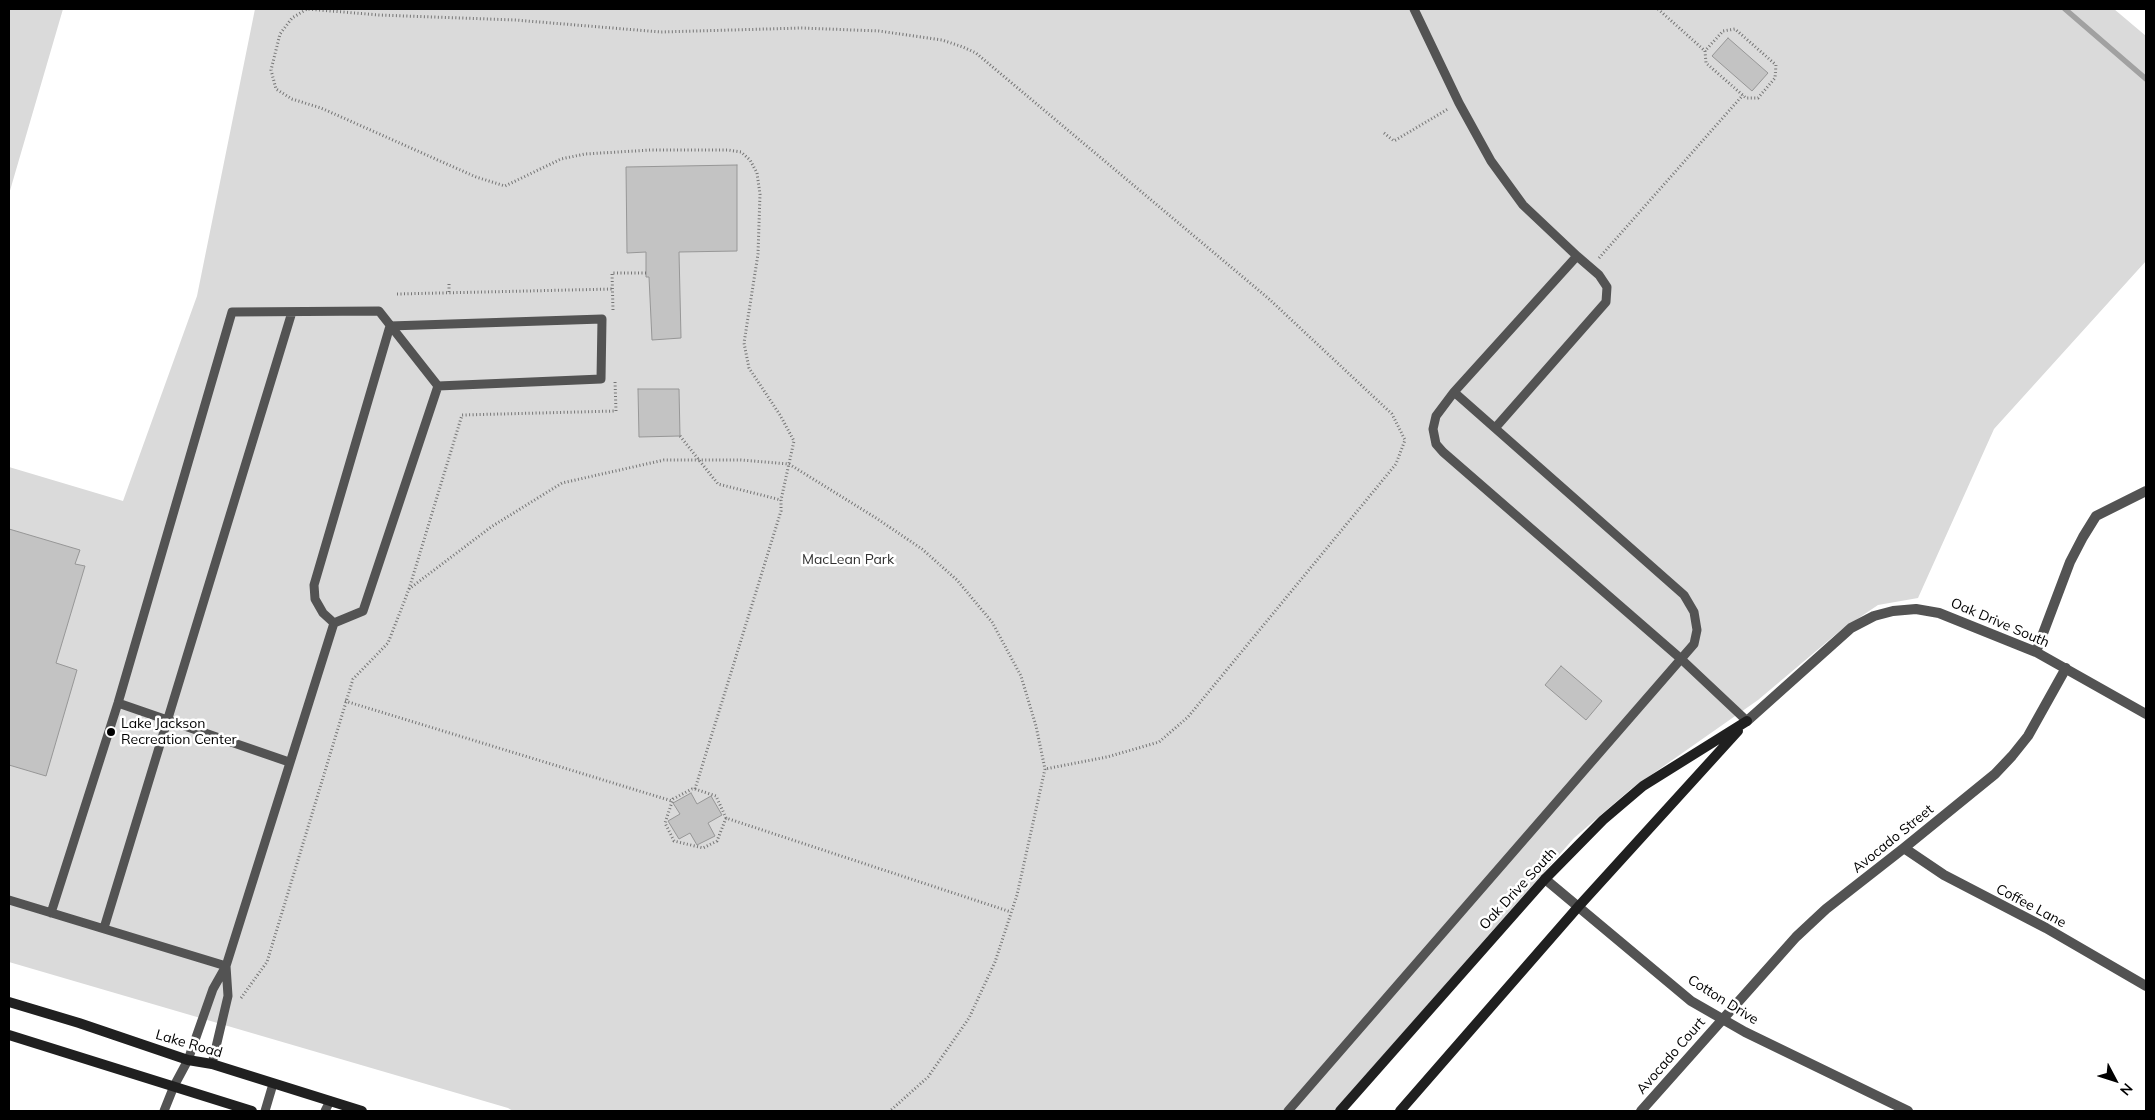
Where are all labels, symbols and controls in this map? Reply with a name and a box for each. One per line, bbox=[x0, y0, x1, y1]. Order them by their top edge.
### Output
park label: MacLean Park bbox=[802, 552, 894, 568]
street label: Oak Drive South bbox=[1948, 595, 2052, 651]
place label: Lake Jackson Recreation Center bbox=[121, 716, 237, 749]
marker: Lake Jackson Recreation Center bbox=[105, 726, 117, 738]
street label: Avocado Street bbox=[1849, 801, 1937, 877]
street label: Oak Drive South bbox=[1476, 845, 1560, 933]
street label: Coffee Lane bbox=[1993, 881, 2069, 931]
street label: Cotton Drive bbox=[1685, 972, 1761, 1028]
street label: Avocado Court bbox=[1633, 1014, 1709, 1098]
street label: Lake Road bbox=[154, 1026, 224, 1062]
north arrow bbox=[2090, 1055, 2140, 1105]
text: N bbox=[2116, 1080, 2137, 1099]

